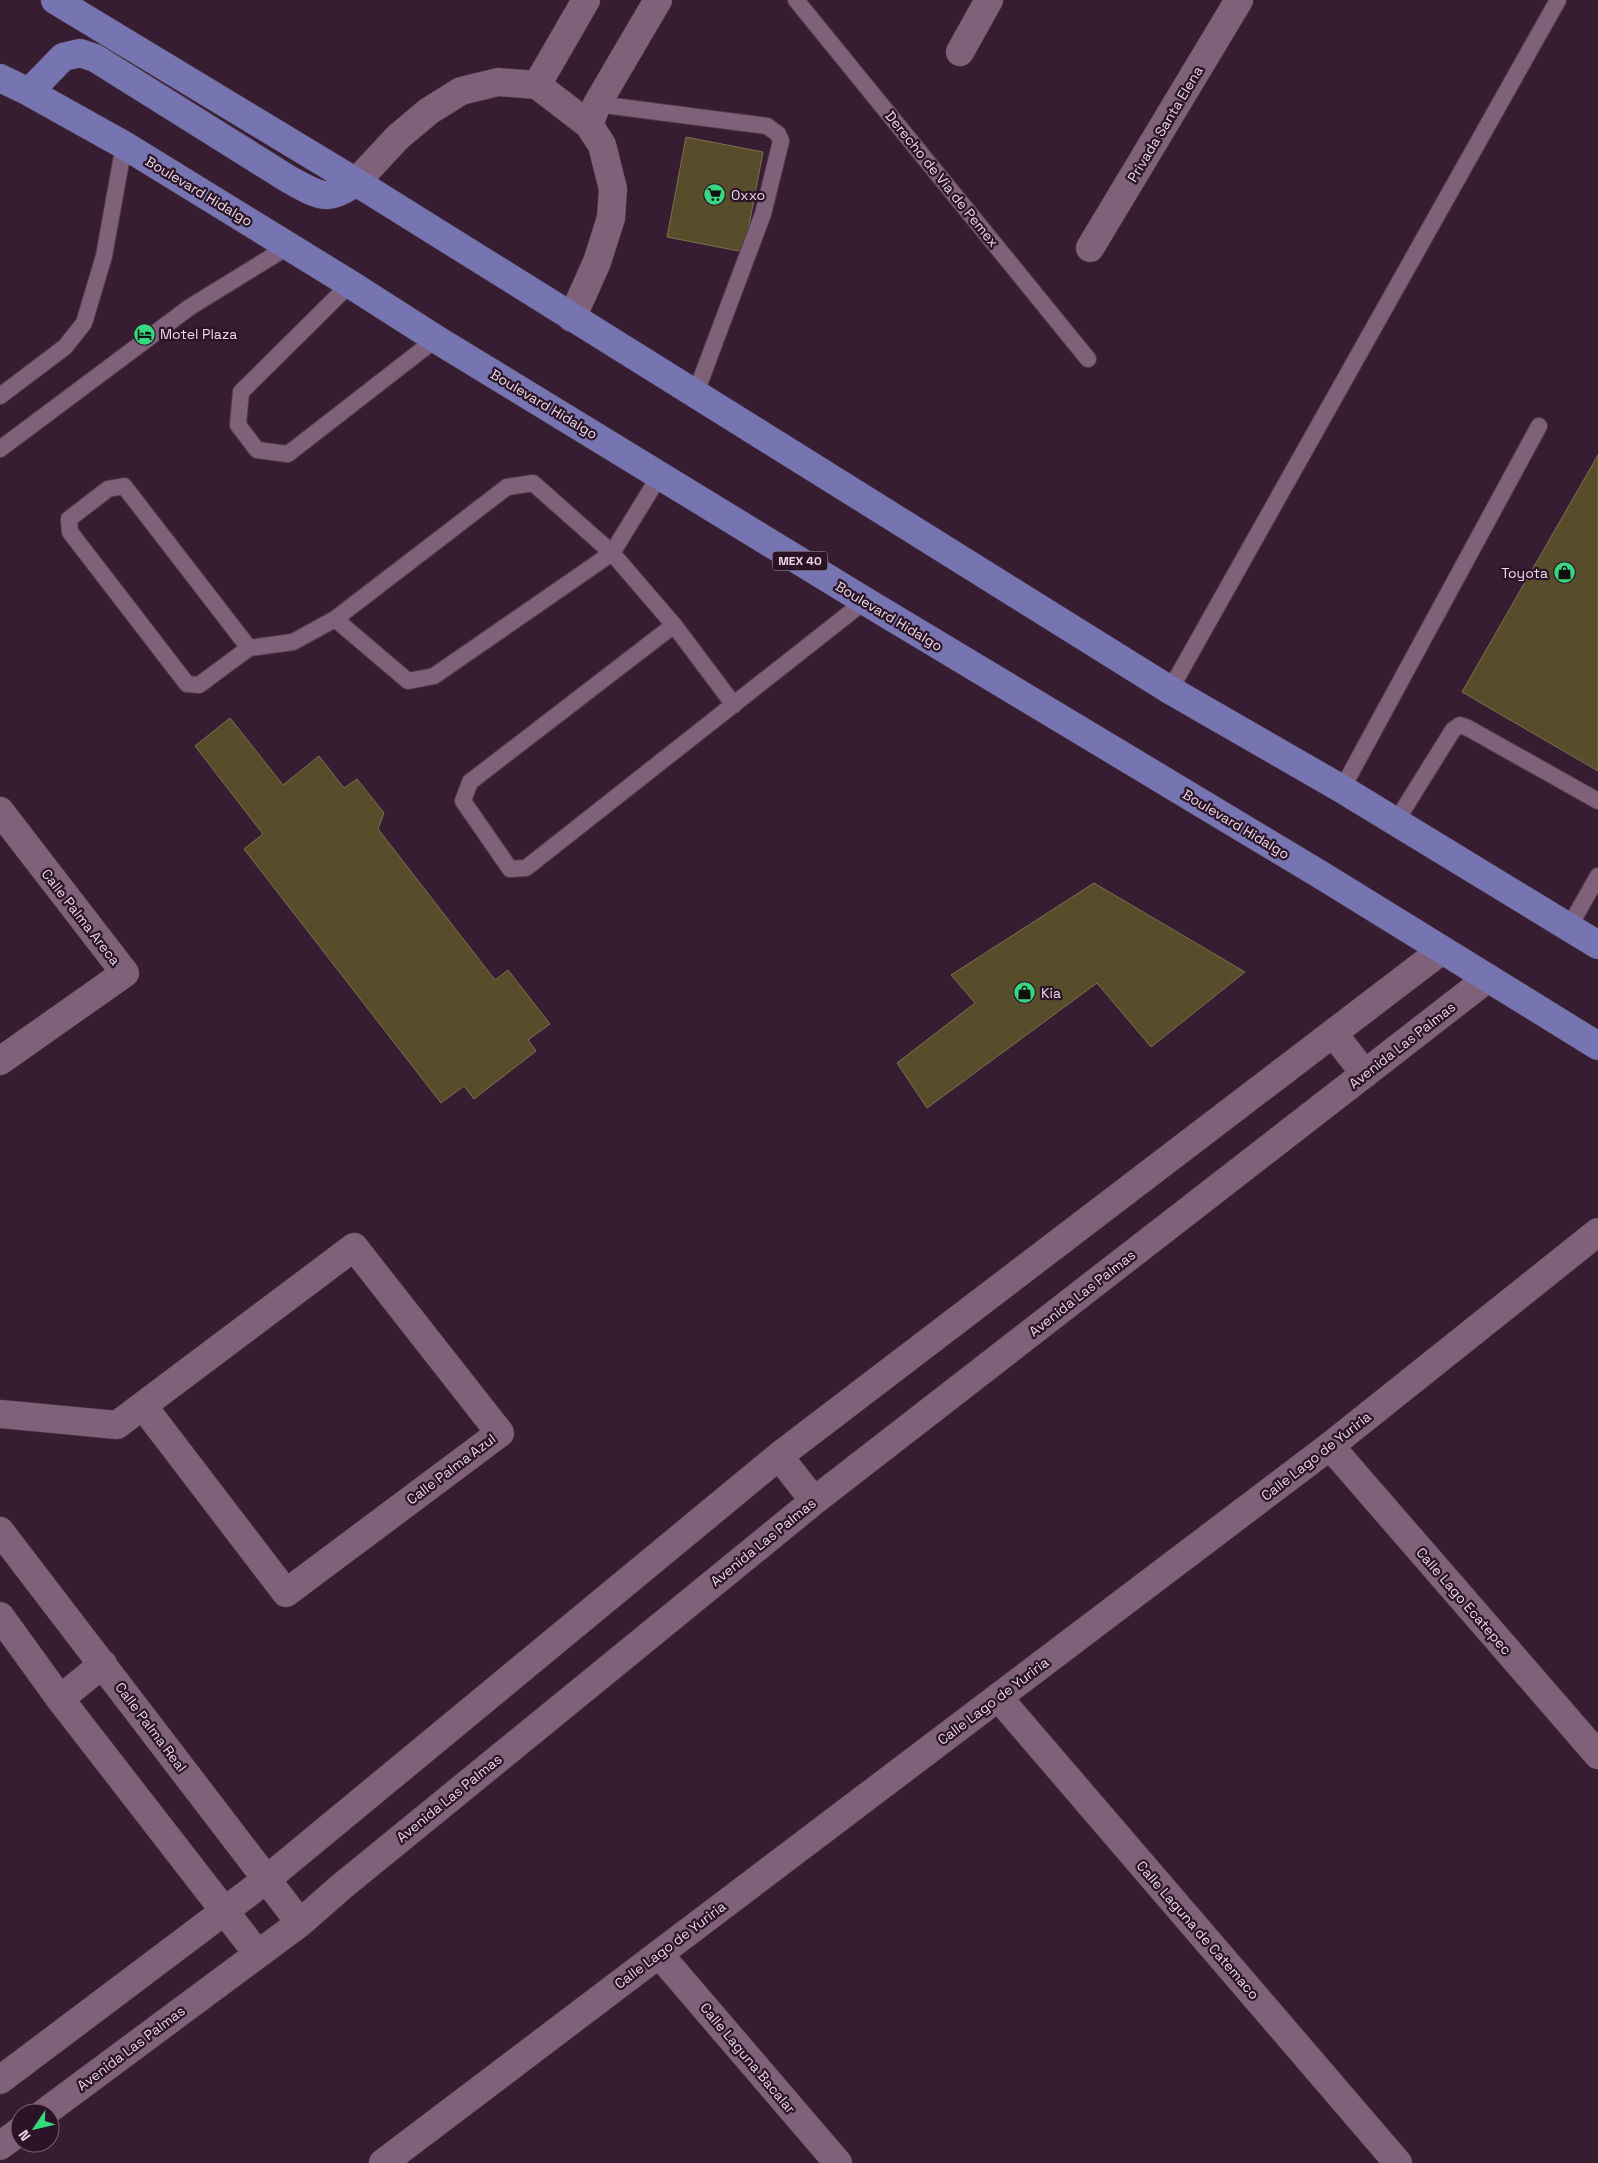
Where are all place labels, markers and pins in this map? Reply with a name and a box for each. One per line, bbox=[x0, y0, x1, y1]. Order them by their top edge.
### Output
supermarket icon: Oxxo bbox=[703, 183, 727, 207]
place label: Oxxo bbox=[731, 186, 765, 204]
hotel icon: Motel Plaza bbox=[132, 322, 156, 346]
place label: Motel Plaza bbox=[160, 325, 237, 343]
shop icon: Toyota bbox=[1552, 561, 1576, 585]
place label: Toyota bbox=[1501, 564, 1548, 582]
shop icon: Kia bbox=[1013, 981, 1037, 1005]
place label: Kia bbox=[1041, 984, 1061, 1002]

